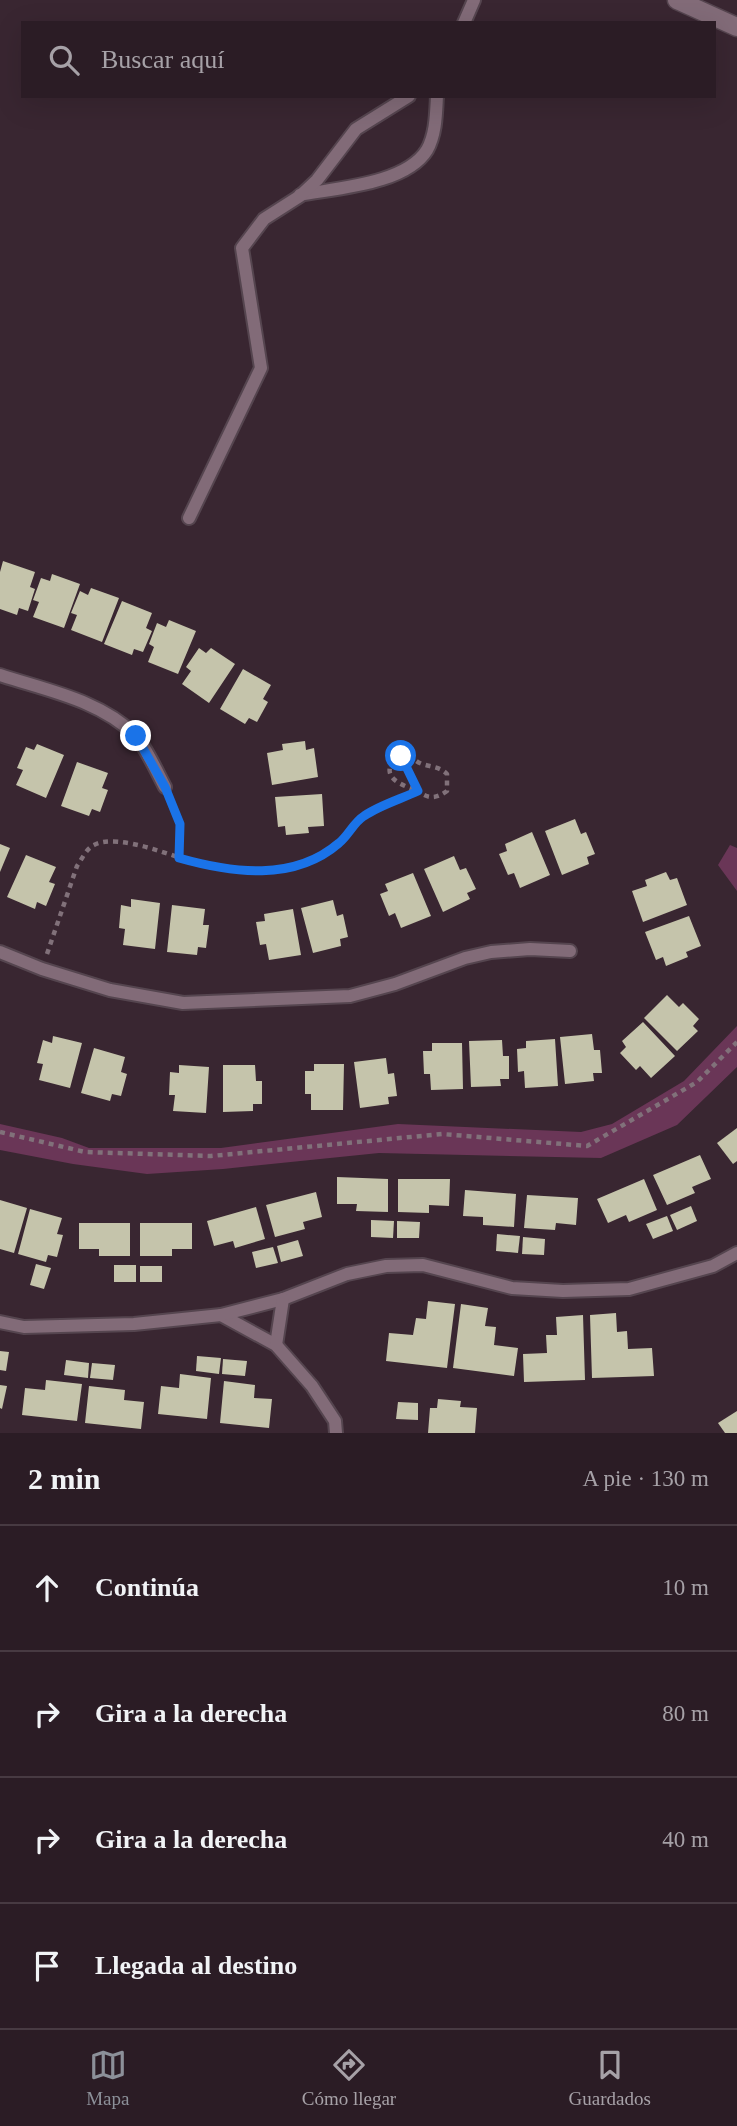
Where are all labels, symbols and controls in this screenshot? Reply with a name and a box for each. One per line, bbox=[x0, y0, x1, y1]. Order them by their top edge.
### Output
search box bbox=[21, 21, 716, 98]
icon: search bbox=[45, 41, 83, 79]
text: Buscar aquí bbox=[101, 45, 224, 74]
route end bbox=[120, 720, 151, 751]
route start bbox=[385, 740, 416, 771]
text: 2 min bbox=[28, 1462, 101, 1495]
text: A pie · 130 m bbox=[583, 1466, 709, 1491]
icon: ahead bbox=[28, 1569, 66, 1607]
text: Continúa bbox=[95, 1573, 199, 1602]
text: 10 m bbox=[662, 1575, 709, 1600]
icon: right bbox=[28, 1695, 66, 1733]
text: Gira a la derecha bbox=[95, 1699, 287, 1728]
text: 80 m bbox=[662, 1701, 709, 1726]
icon: right bbox=[28, 1821, 66, 1859]
text: Gira a la derecha bbox=[95, 1825, 287, 1854]
text: 40 m bbox=[662, 1827, 709, 1852]
icon: arrive bbox=[28, 1947, 66, 1985]
text: Llegada al destino bbox=[95, 1951, 297, 1980]
tab: Mapa bbox=[86, 2046, 129, 2110]
tab: Cómo llegar bbox=[302, 2046, 396, 2110]
tab: Guardados bbox=[569, 2046, 651, 2110]

